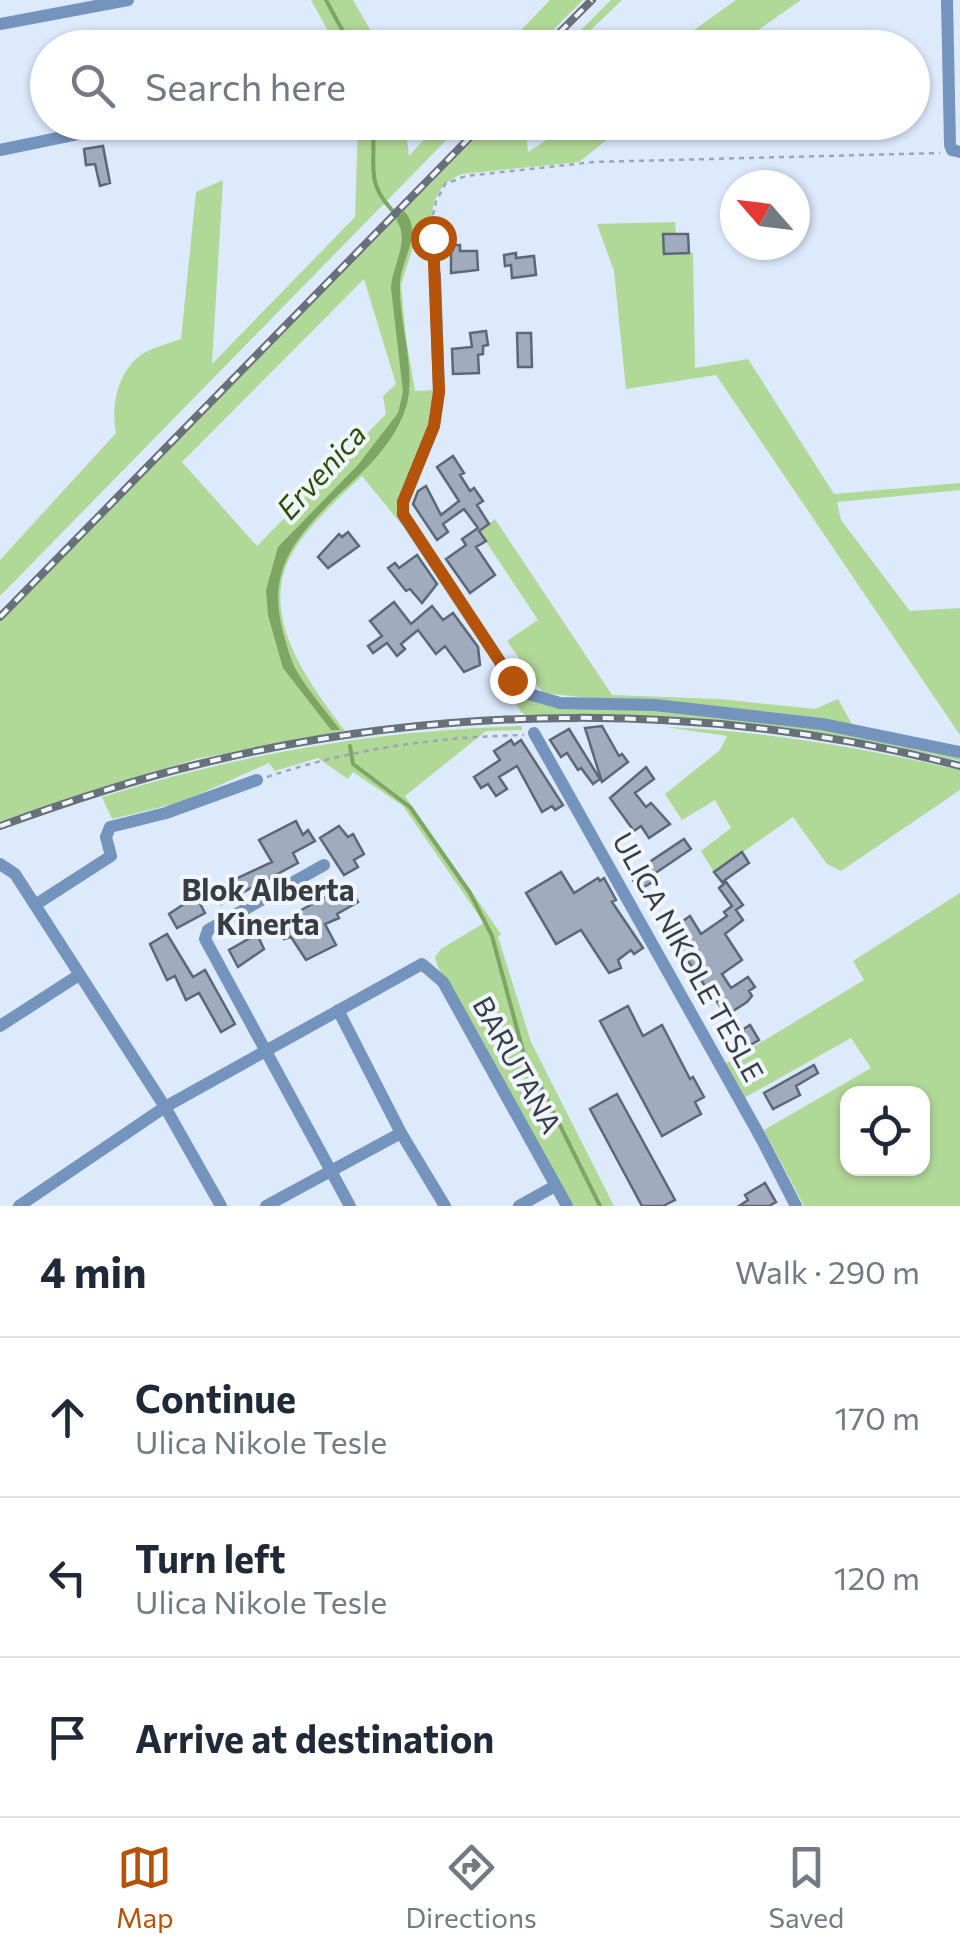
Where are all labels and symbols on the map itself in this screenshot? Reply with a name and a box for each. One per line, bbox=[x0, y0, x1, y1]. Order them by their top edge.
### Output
north arrow bbox=[720, 170, 810, 260]
route start bbox=[411, 216, 457, 262]
water label: Ervenica bbox=[268, 415, 373, 526]
route end bbox=[490, 658, 536, 704]
street label: ULICA NIKOLE TESLE bbox=[606, 826, 771, 1087]
district label: Blok Alberta Kinerta bbox=[181, 870, 355, 941]
street label: BARUTANA bbox=[466, 990, 569, 1139]

